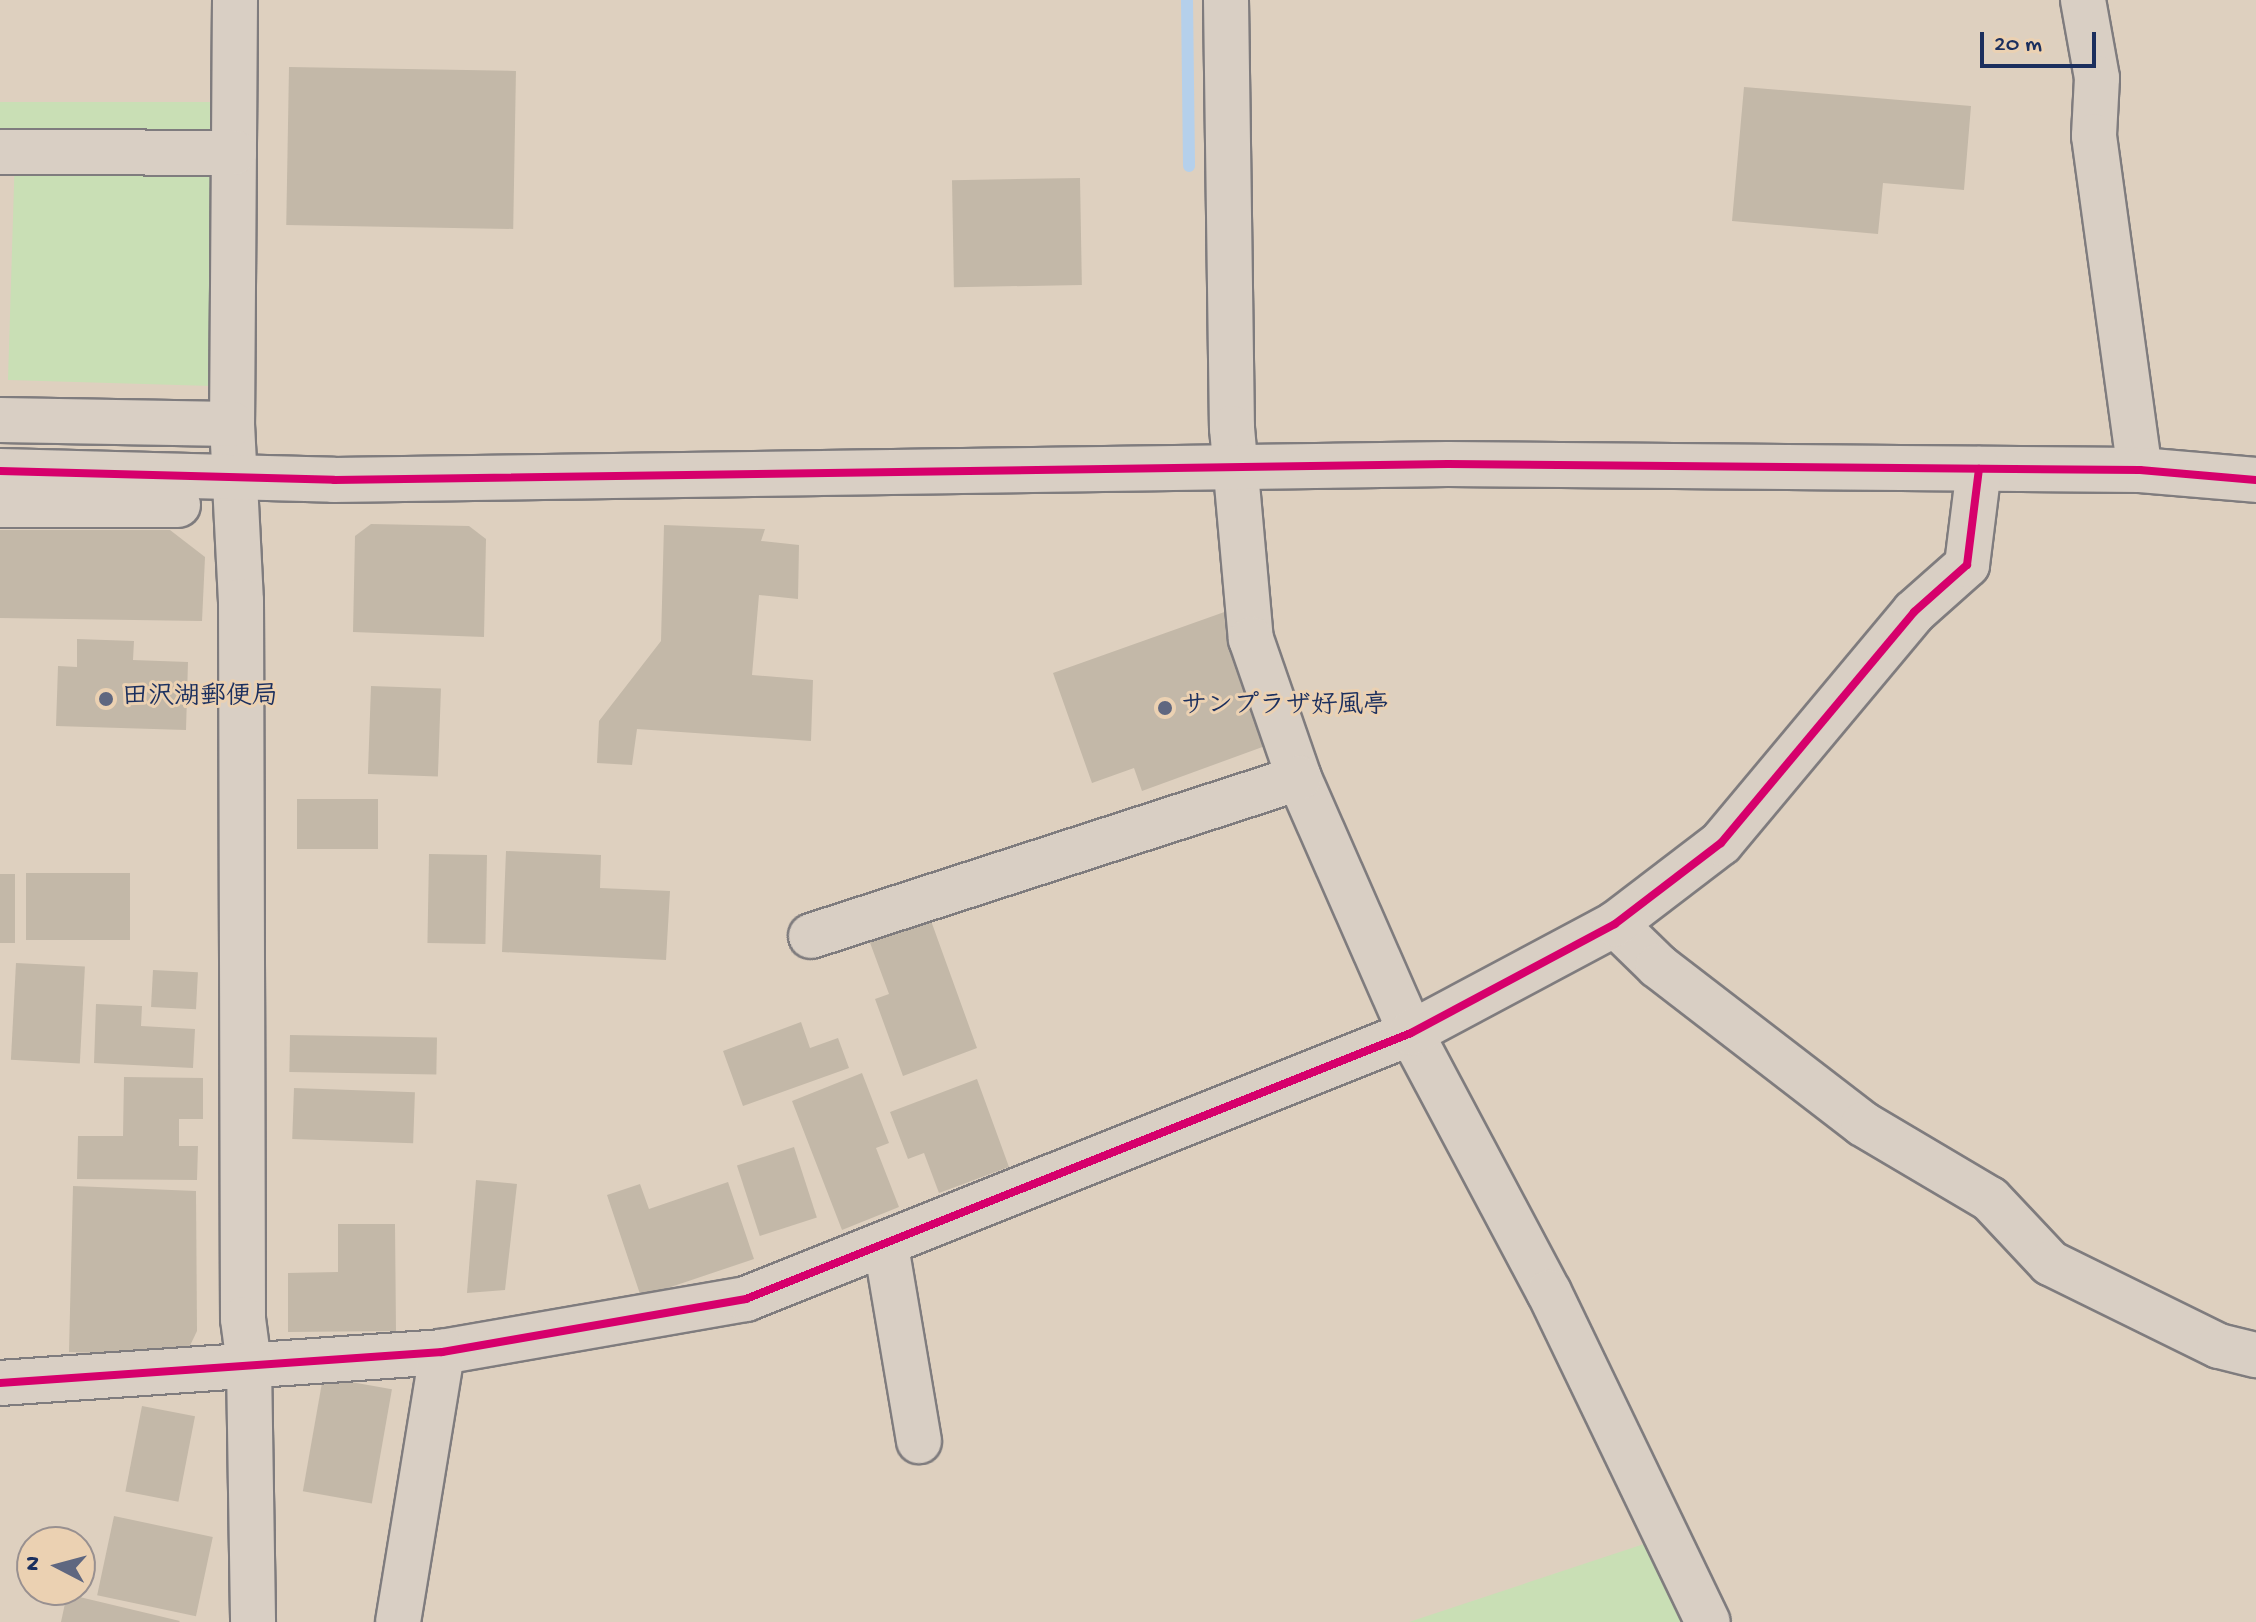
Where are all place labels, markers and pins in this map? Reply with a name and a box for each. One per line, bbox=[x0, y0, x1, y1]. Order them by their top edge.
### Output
place label: 田沢湖郵便局 bbox=[122, 683, 278, 715]
marker: 田沢湖郵便局 bbox=[97, 690, 115, 708]
place label: サンプラザ好風亭 bbox=[1181, 692, 1389, 724]
marker: サンプラザ好風亭 bbox=[1156, 699, 1174, 717]

